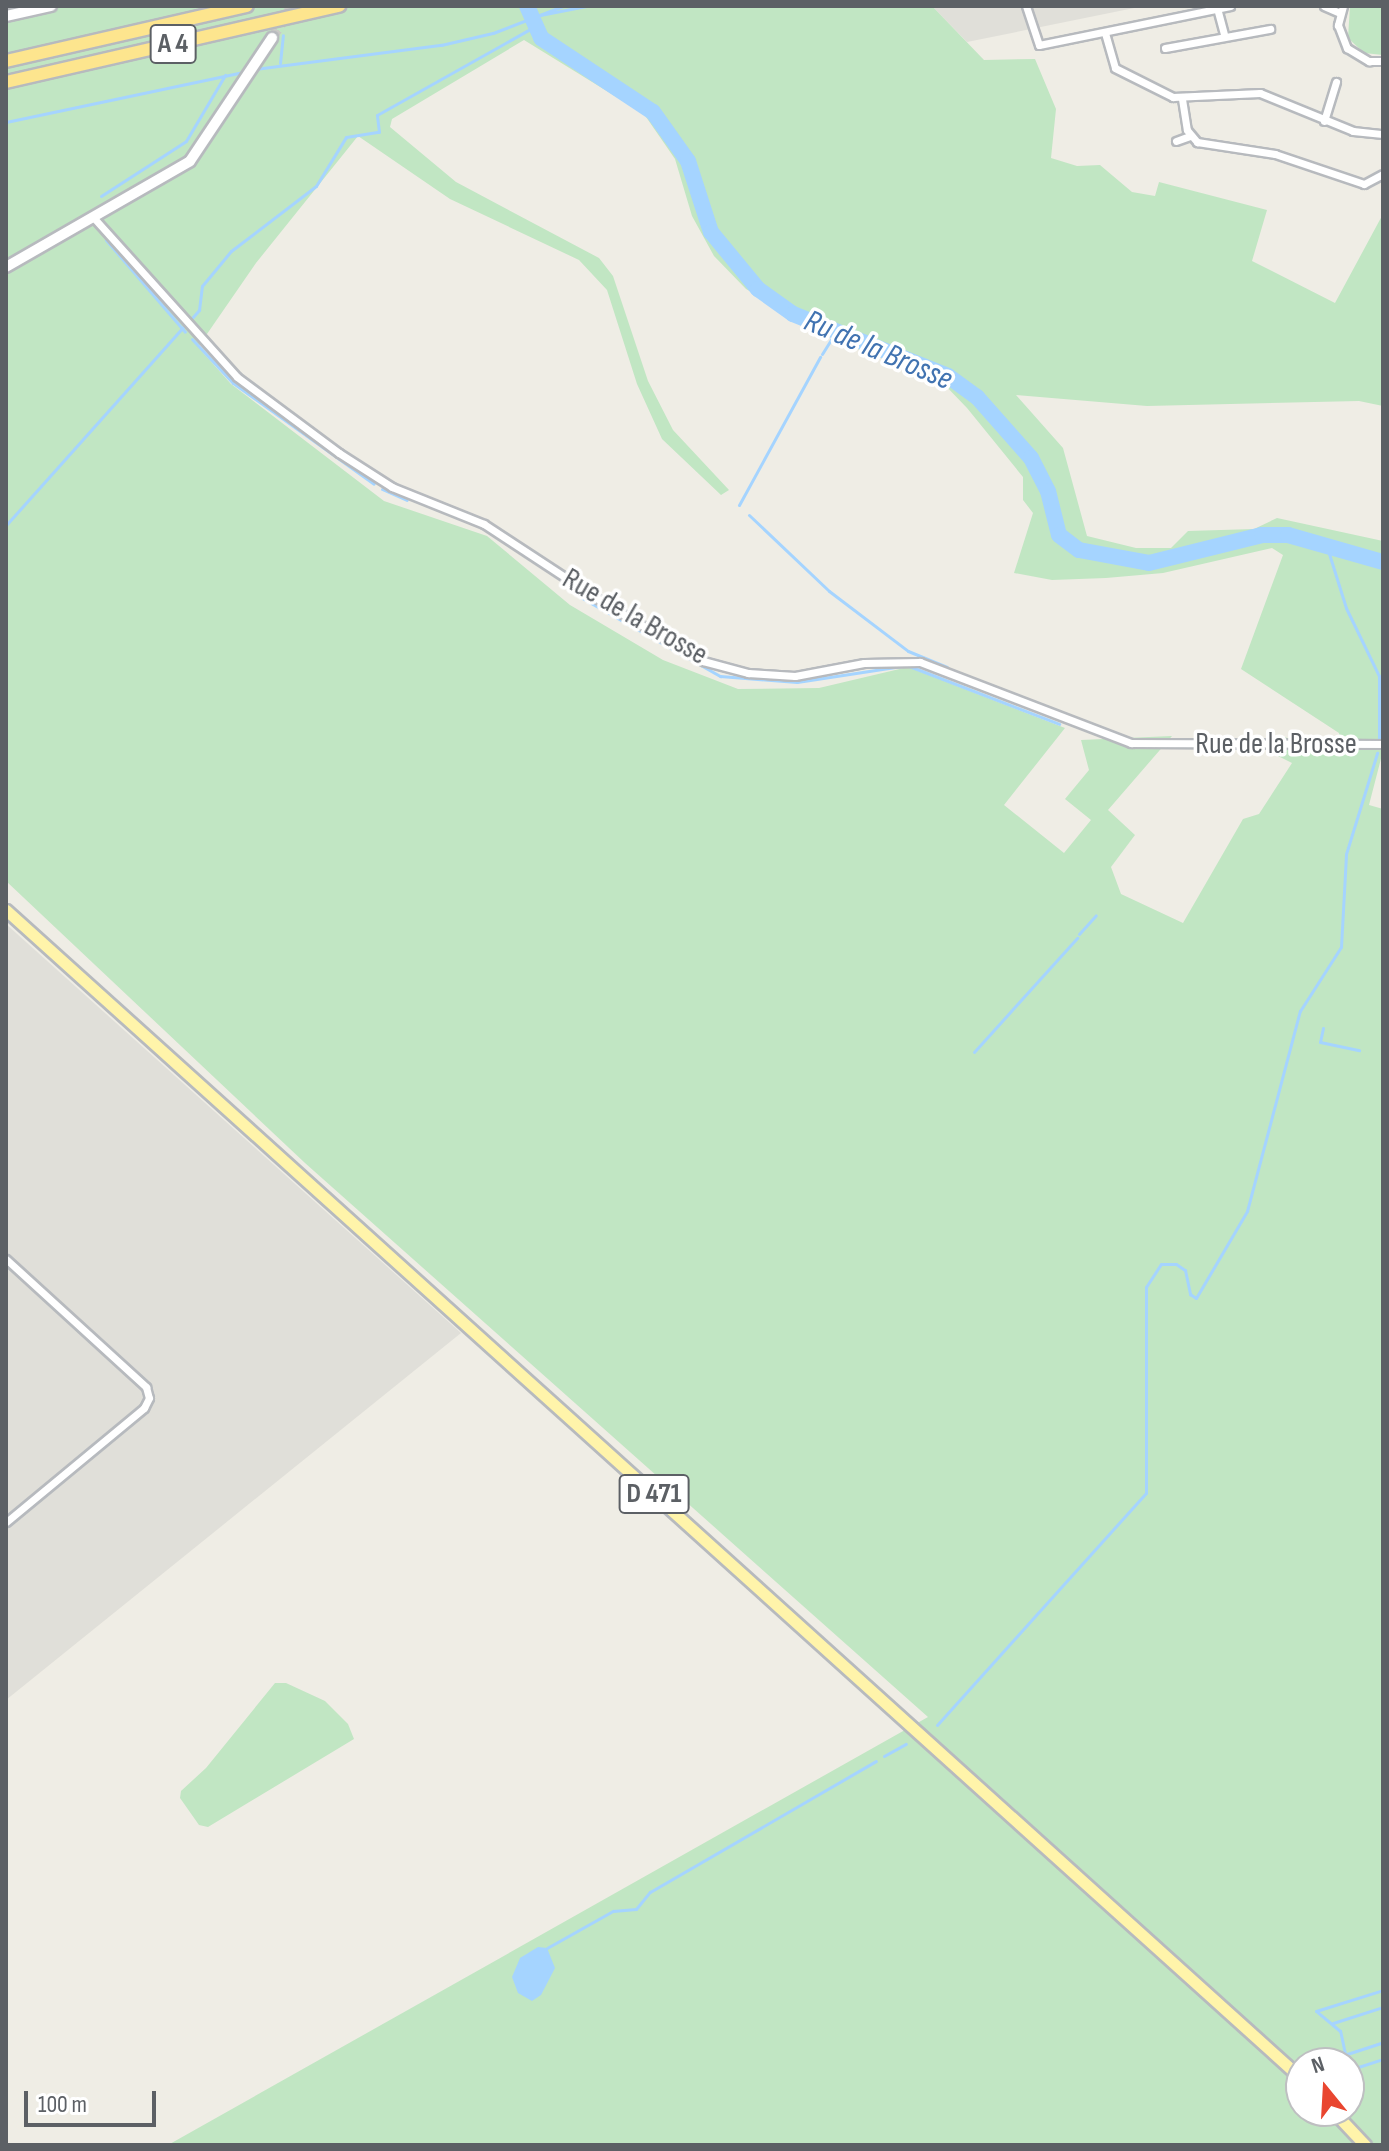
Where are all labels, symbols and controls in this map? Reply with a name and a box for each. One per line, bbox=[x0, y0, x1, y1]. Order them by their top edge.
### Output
road number: A 4 bbox=[149, 20, 197, 68]
water label: Ru de la Brosse bbox=[798, 303, 958, 399]
street label: Rue de la Brosse bbox=[556, 561, 714, 673]
street label: Rue de la Brosse bbox=[1195, 726, 1357, 762]
road number: D 471 bbox=[618, 1470, 690, 1518]
north arrow bbox=[1285, 2047, 1365, 2127]
text: N bbox=[1308, 2051, 1328, 2080]
scale bar bbox=[28, 2075, 160, 2125]
text: 100 m bbox=[38, 2090, 87, 2119]

